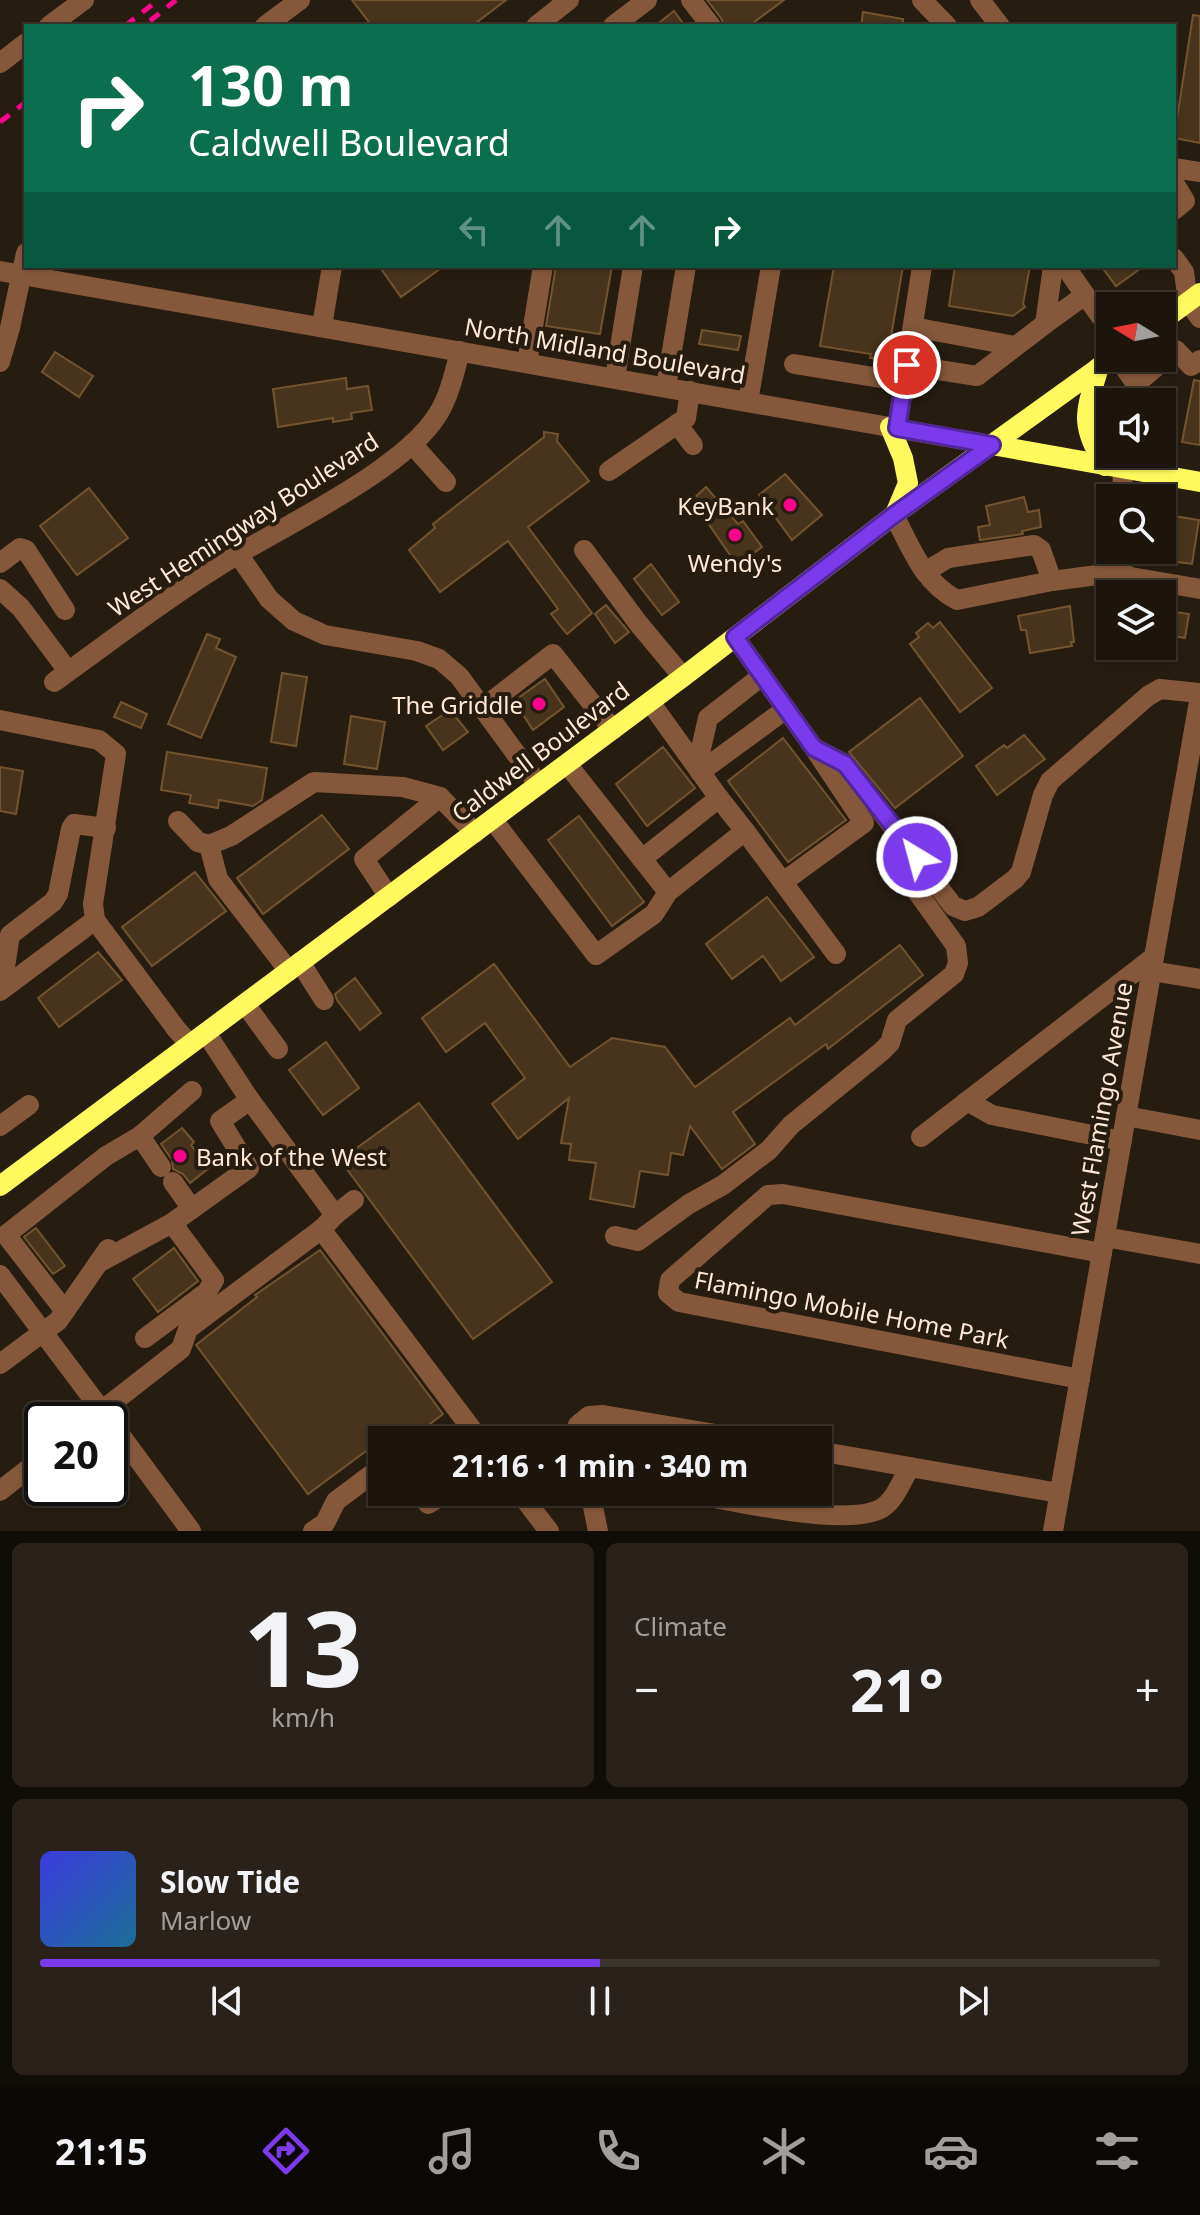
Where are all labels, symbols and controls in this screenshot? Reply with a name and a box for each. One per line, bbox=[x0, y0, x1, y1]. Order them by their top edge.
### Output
text: 130 m bbox=[188, 46, 353, 122]
icon: right bbox=[56, 56, 160, 160]
text: Caldwell Boulevard bbox=[188, 118, 510, 167]
icon: left bbox=[452, 208, 496, 252]
icon: ahead bbox=[536, 208, 580, 252]
icon: ahead bbox=[620, 208, 664, 252]
icon: right bbox=[704, 208, 748, 252]
north arrow bbox=[1096, 292, 1176, 372]
map controls bbox=[1096, 292, 1176, 660]
street label: North Midland Boulevard bbox=[462, 309, 748, 391]
pin bbox=[873, 331, 941, 399]
icon: arrive bbox=[885, 343, 929, 387]
button: sound bbox=[1096, 388, 1176, 468]
street label: West Hemingway Boulevard bbox=[101, 424, 385, 624]
button: search bbox=[1096, 484, 1176, 564]
place label: KeyBank bbox=[677, 489, 774, 522]
marker: KeyBank bbox=[781, 496, 799, 514]
marker: Wendy's bbox=[726, 526, 744, 544]
place label: Wendy's bbox=[688, 546, 782, 579]
button: layers bbox=[1096, 580, 1176, 660]
street label: Caldwell Boulevard bbox=[444, 673, 636, 829]
place label: The Griddle bbox=[392, 688, 523, 721]
marker: The Griddle bbox=[530, 695, 548, 713]
position arrow bbox=[875, 815, 959, 899]
street label: West Flamingo Avenue bbox=[1062, 980, 1140, 1238]
place label: Bank of the West bbox=[196, 1140, 387, 1173]
marker: Bank of the West bbox=[171, 1147, 189, 1165]
street label: Flamingo Mobile Home Park bbox=[692, 1262, 1012, 1356]
speed limit sign: 20 bbox=[24, 1402, 128, 1506]
text: 21:16 · 1 min · 340 m bbox=[452, 1445, 748, 1486]
text: 13 bbox=[244, 1576, 362, 1717]
text: Climate bbox=[634, 1608, 727, 1644]
text: 21° bbox=[850, 1648, 944, 1730]
text: − bbox=[634, 1659, 659, 1719]
text: + bbox=[1135, 1659, 1160, 1719]
text: km/h bbox=[271, 1699, 335, 1735]
text: Slow Tide bbox=[160, 1861, 300, 1902]
text: Marlow bbox=[160, 1902, 251, 1938]
icon: previous bbox=[205, 1979, 249, 2023]
icon: pause bbox=[578, 1979, 622, 2023]
icon: next bbox=[951, 1979, 995, 2023]
icon: directions bbox=[258, 2123, 314, 2179]
icon: music bbox=[424, 2123, 480, 2179]
icon: phone bbox=[590, 2123, 646, 2179]
icon: climate bbox=[756, 2123, 812, 2179]
icon: car bbox=[923, 2123, 979, 2179]
icon: filters bbox=[1089, 2123, 1145, 2179]
text: 21:15 bbox=[55, 2127, 148, 2176]

